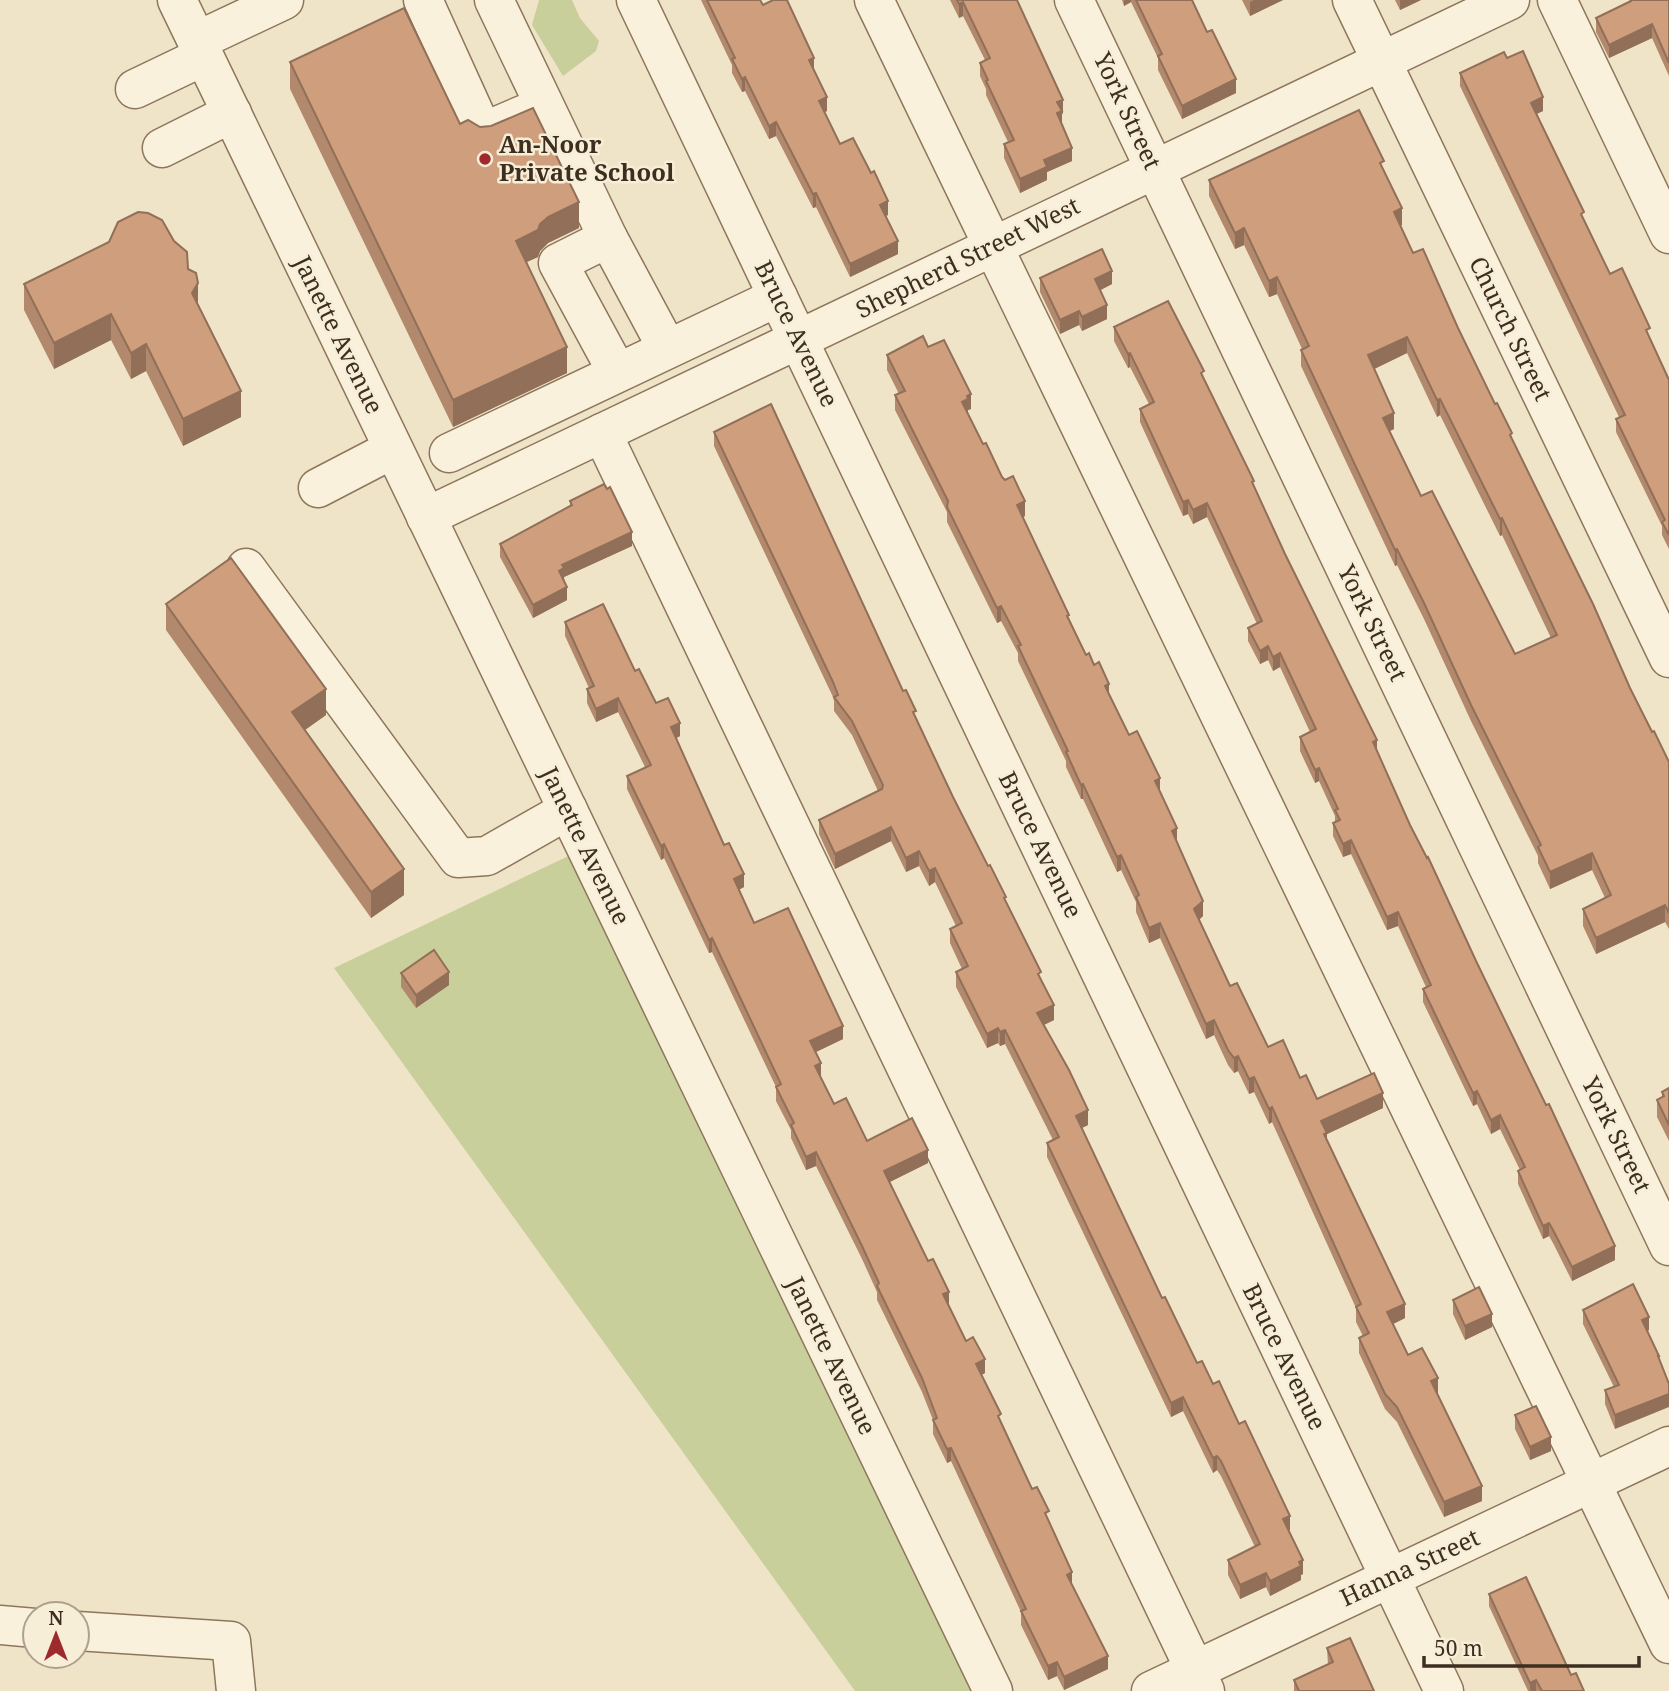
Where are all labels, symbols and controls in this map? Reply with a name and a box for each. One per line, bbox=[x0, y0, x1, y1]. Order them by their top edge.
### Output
street label: York Street bbox=[1086, 46, 1170, 174]
place label: An-Noor Private School bbox=[499, 127, 675, 188]
marker: An-Noor Private School bbox=[477, 151, 493, 167]
street label: Shepherd Street West bbox=[850, 188, 1085, 325]
street label: Janette Avenue bbox=[286, 249, 392, 419]
street label: Church Street bbox=[1462, 251, 1561, 406]
street label: Bruce Avenue bbox=[748, 255, 847, 412]
street label: York Street bbox=[1331, 558, 1416, 686]
street label: Janette Avenue bbox=[533, 760, 639, 930]
street label: Bruce Avenue bbox=[992, 766, 1091, 923]
street label: York Street bbox=[1575, 1070, 1660, 1198]
street label: Janette Avenue bbox=[779, 1270, 885, 1440]
street label: Bruce Avenue bbox=[1236, 1278, 1335, 1435]
street label: Hanna Street bbox=[1334, 1520, 1484, 1613]
north arrow bbox=[21, 1600, 91, 1670]
text: N bbox=[49, 1605, 64, 1631]
scale bar bbox=[1424, 1624, 1639, 1668]
text: 50 m bbox=[1434, 1634, 1483, 1662]

